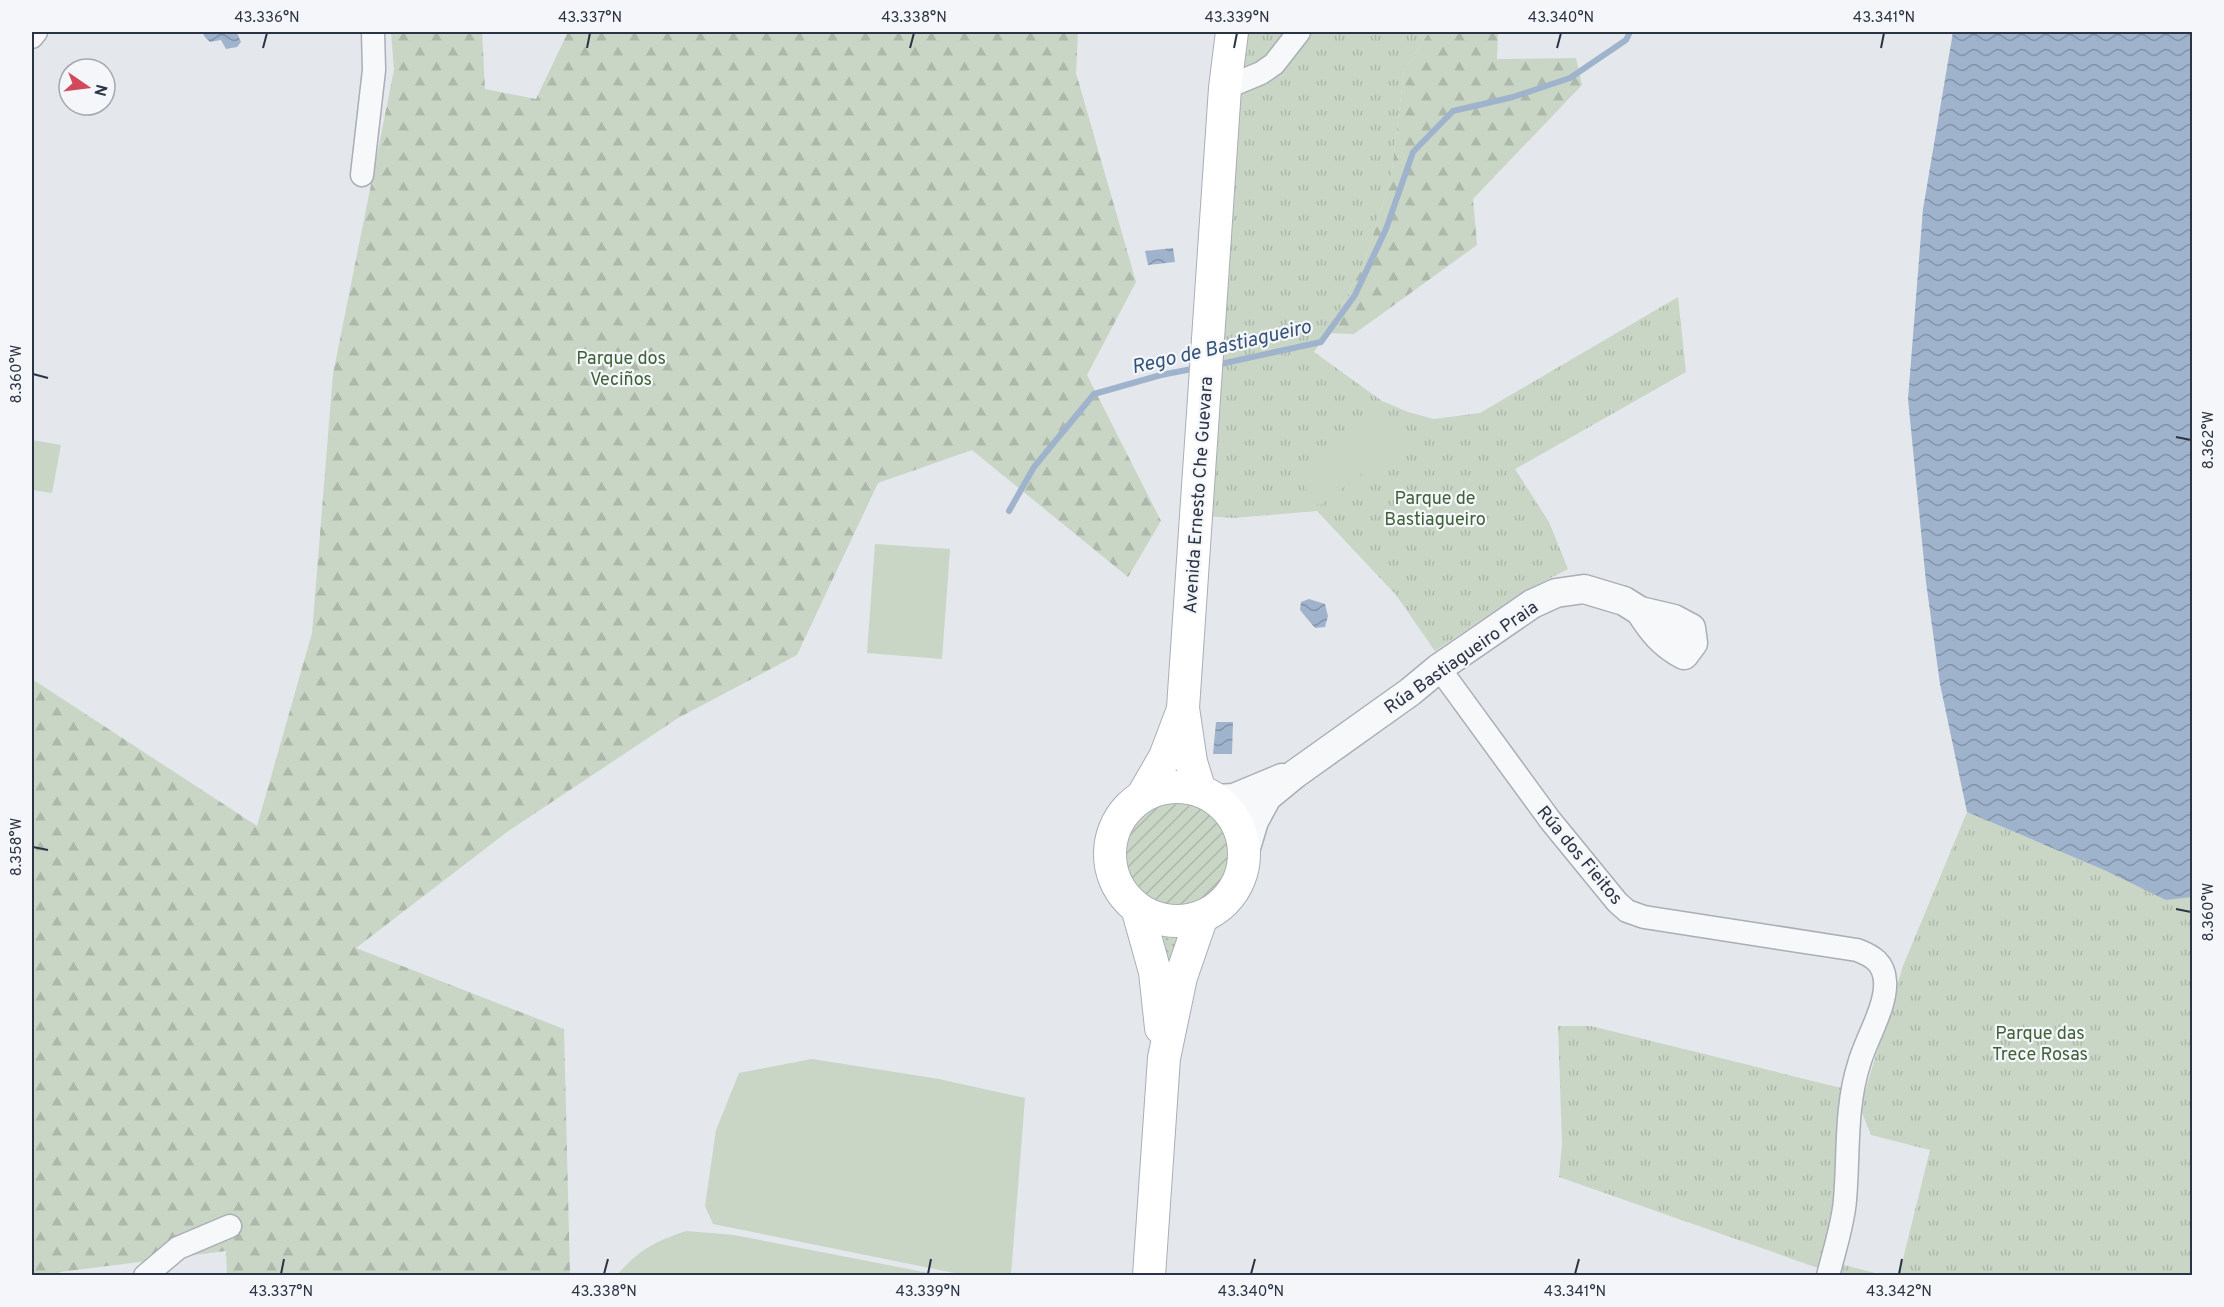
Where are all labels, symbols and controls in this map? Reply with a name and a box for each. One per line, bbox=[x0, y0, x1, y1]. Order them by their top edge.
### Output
text: 43.336°N bbox=[234, 9, 300, 28]
text: 43.337°N bbox=[558, 9, 622, 28]
text: 43.338°N bbox=[881, 9, 947, 28]
text: 43.339°N bbox=[1204, 9, 1270, 28]
text: 43.340°N bbox=[1528, 9, 1594, 28]
text: 43.341°N bbox=[1853, 9, 1915, 28]
north arrow bbox=[57, 57, 117, 117]
text: N bbox=[89, 82, 111, 98]
water label: Rego de Bastiagueiro bbox=[1129, 315, 1314, 381]
text: 8.360°W bbox=[8, 345, 27, 403]
park label: Parque dos Veciños bbox=[576, 348, 666, 392]
street label: Avenida Ernesto Che Guevara bbox=[1180, 376, 1219, 615]
text: 8.362°W bbox=[2200, 411, 2219, 469]
park label: Parque de Bastiagueiro bbox=[1384, 488, 1486, 532]
street label: Rúa Bastiagueiro Praia bbox=[1380, 596, 1543, 720]
street label: Rúa dos Fieitos bbox=[1531, 802, 1627, 910]
text: 8.358°W bbox=[8, 818, 27, 876]
text: 8.360°W bbox=[2200, 883, 2219, 941]
park label: Parque das Trece Rosas bbox=[1992, 1023, 2088, 1067]
text: 43.337°N bbox=[249, 1283, 313, 1302]
text: 43.338°N bbox=[571, 1283, 637, 1302]
text: 43.339°N bbox=[895, 1283, 961, 1302]
text: 43.340°N bbox=[1218, 1283, 1284, 1302]
text: 43.341°N bbox=[1544, 1283, 1606, 1302]
text: 43.342°N bbox=[1866, 1283, 1932, 1302]

